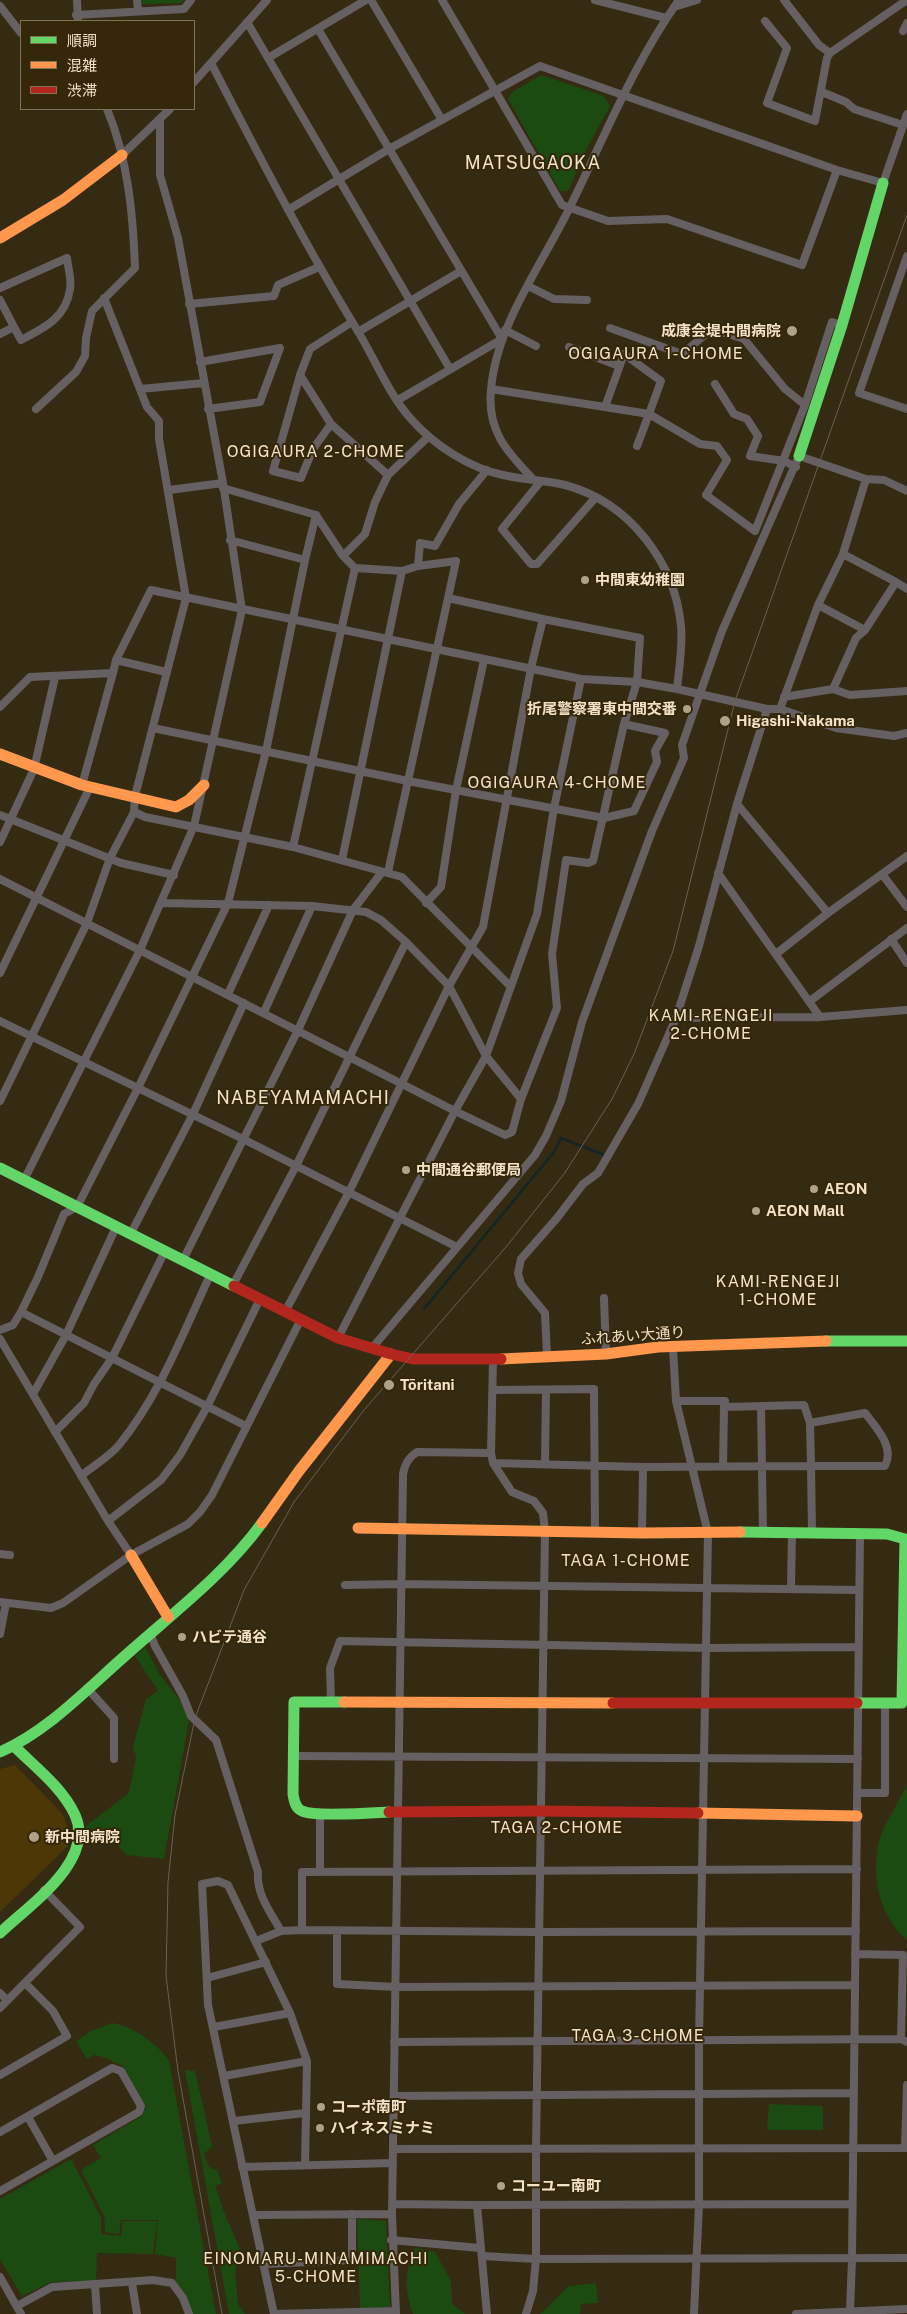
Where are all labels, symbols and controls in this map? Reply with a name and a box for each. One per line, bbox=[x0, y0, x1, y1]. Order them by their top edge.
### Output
legend bbox=[20, 20, 195, 110]
text: 順調 bbox=[67, 32, 97, 49]
text: 混雑 bbox=[67, 57, 97, 74]
text: 渋滞 bbox=[67, 82, 97, 99]
district label: MATSUGAOKA bbox=[464, 152, 602, 174]
place label: 成康会堤中間病院 bbox=[661, 322, 781, 340]
marker: 成康会堤中間病院 bbox=[785, 324, 799, 338]
district label: OGIGAURA 1-CHOME bbox=[566, 344, 746, 364]
district label: OGIGAURA 2-CHOME bbox=[225, 442, 407, 462]
place label: 中間東幼稚園 bbox=[595, 571, 685, 589]
marker: 中間東幼稚園 bbox=[579, 574, 591, 586]
place label: 折尾警察署東中間交番 bbox=[527, 700, 677, 718]
marker: 折尾警察署東中間交番 bbox=[681, 703, 693, 715]
place label: Higashi-Nakama bbox=[736, 712, 855, 730]
marker: Higashi-Nakama bbox=[718, 714, 732, 728]
district label: OGIGAURA 4-CHOME bbox=[465, 773, 649, 793]
district label: KAMI-RENGEJI 2-CHOME bbox=[647, 1006, 775, 1044]
district label: NABEYAMAMACHI bbox=[215, 1087, 391, 1109]
place label: 中間通谷郵便局 bbox=[416, 1161, 521, 1179]
marker: 中間通谷郵便局 bbox=[400, 1164, 412, 1176]
place label: AEON bbox=[824, 1180, 868, 1198]
marker: AEON bbox=[808, 1183, 820, 1195]
place label: AEON Mall bbox=[766, 1202, 845, 1220]
marker: AEON Mall bbox=[750, 1205, 762, 1217]
district label: KAMI-RENGEJI 1-CHOME bbox=[714, 1272, 842, 1310]
street label: ふれあい大通り bbox=[580, 1323, 686, 1349]
place label: Tōritani bbox=[400, 1376, 455, 1394]
marker: Tōritani bbox=[382, 1378, 396, 1392]
district label: TAGA 1-CHOME bbox=[560, 1551, 692, 1571]
place label: ハビテ通谷 bbox=[192, 1628, 267, 1646]
marker: ハビテ通谷 bbox=[176, 1631, 188, 1643]
district label: TAGA 2-CHOME bbox=[489, 1818, 625, 1838]
place label: 新中間病院 bbox=[45, 1828, 120, 1846]
marker: 新中間病院 bbox=[27, 1830, 41, 1844]
district label: TAGA 3-CHOME bbox=[570, 2026, 706, 2046]
place label: コーポ南町 bbox=[331, 2098, 406, 2116]
marker: コーポ南町 bbox=[315, 2101, 327, 2113]
place label: ハイネスミナミ bbox=[330, 2119, 435, 2137]
marker: ハイネスミナミ bbox=[314, 2122, 326, 2134]
place label: コーユー南町 bbox=[511, 2177, 601, 2195]
marker: コーユー南町 bbox=[495, 2180, 507, 2192]
district label: EINOMARU-MINAMIMACHI 5-CHOME bbox=[201, 2249, 431, 2287]

